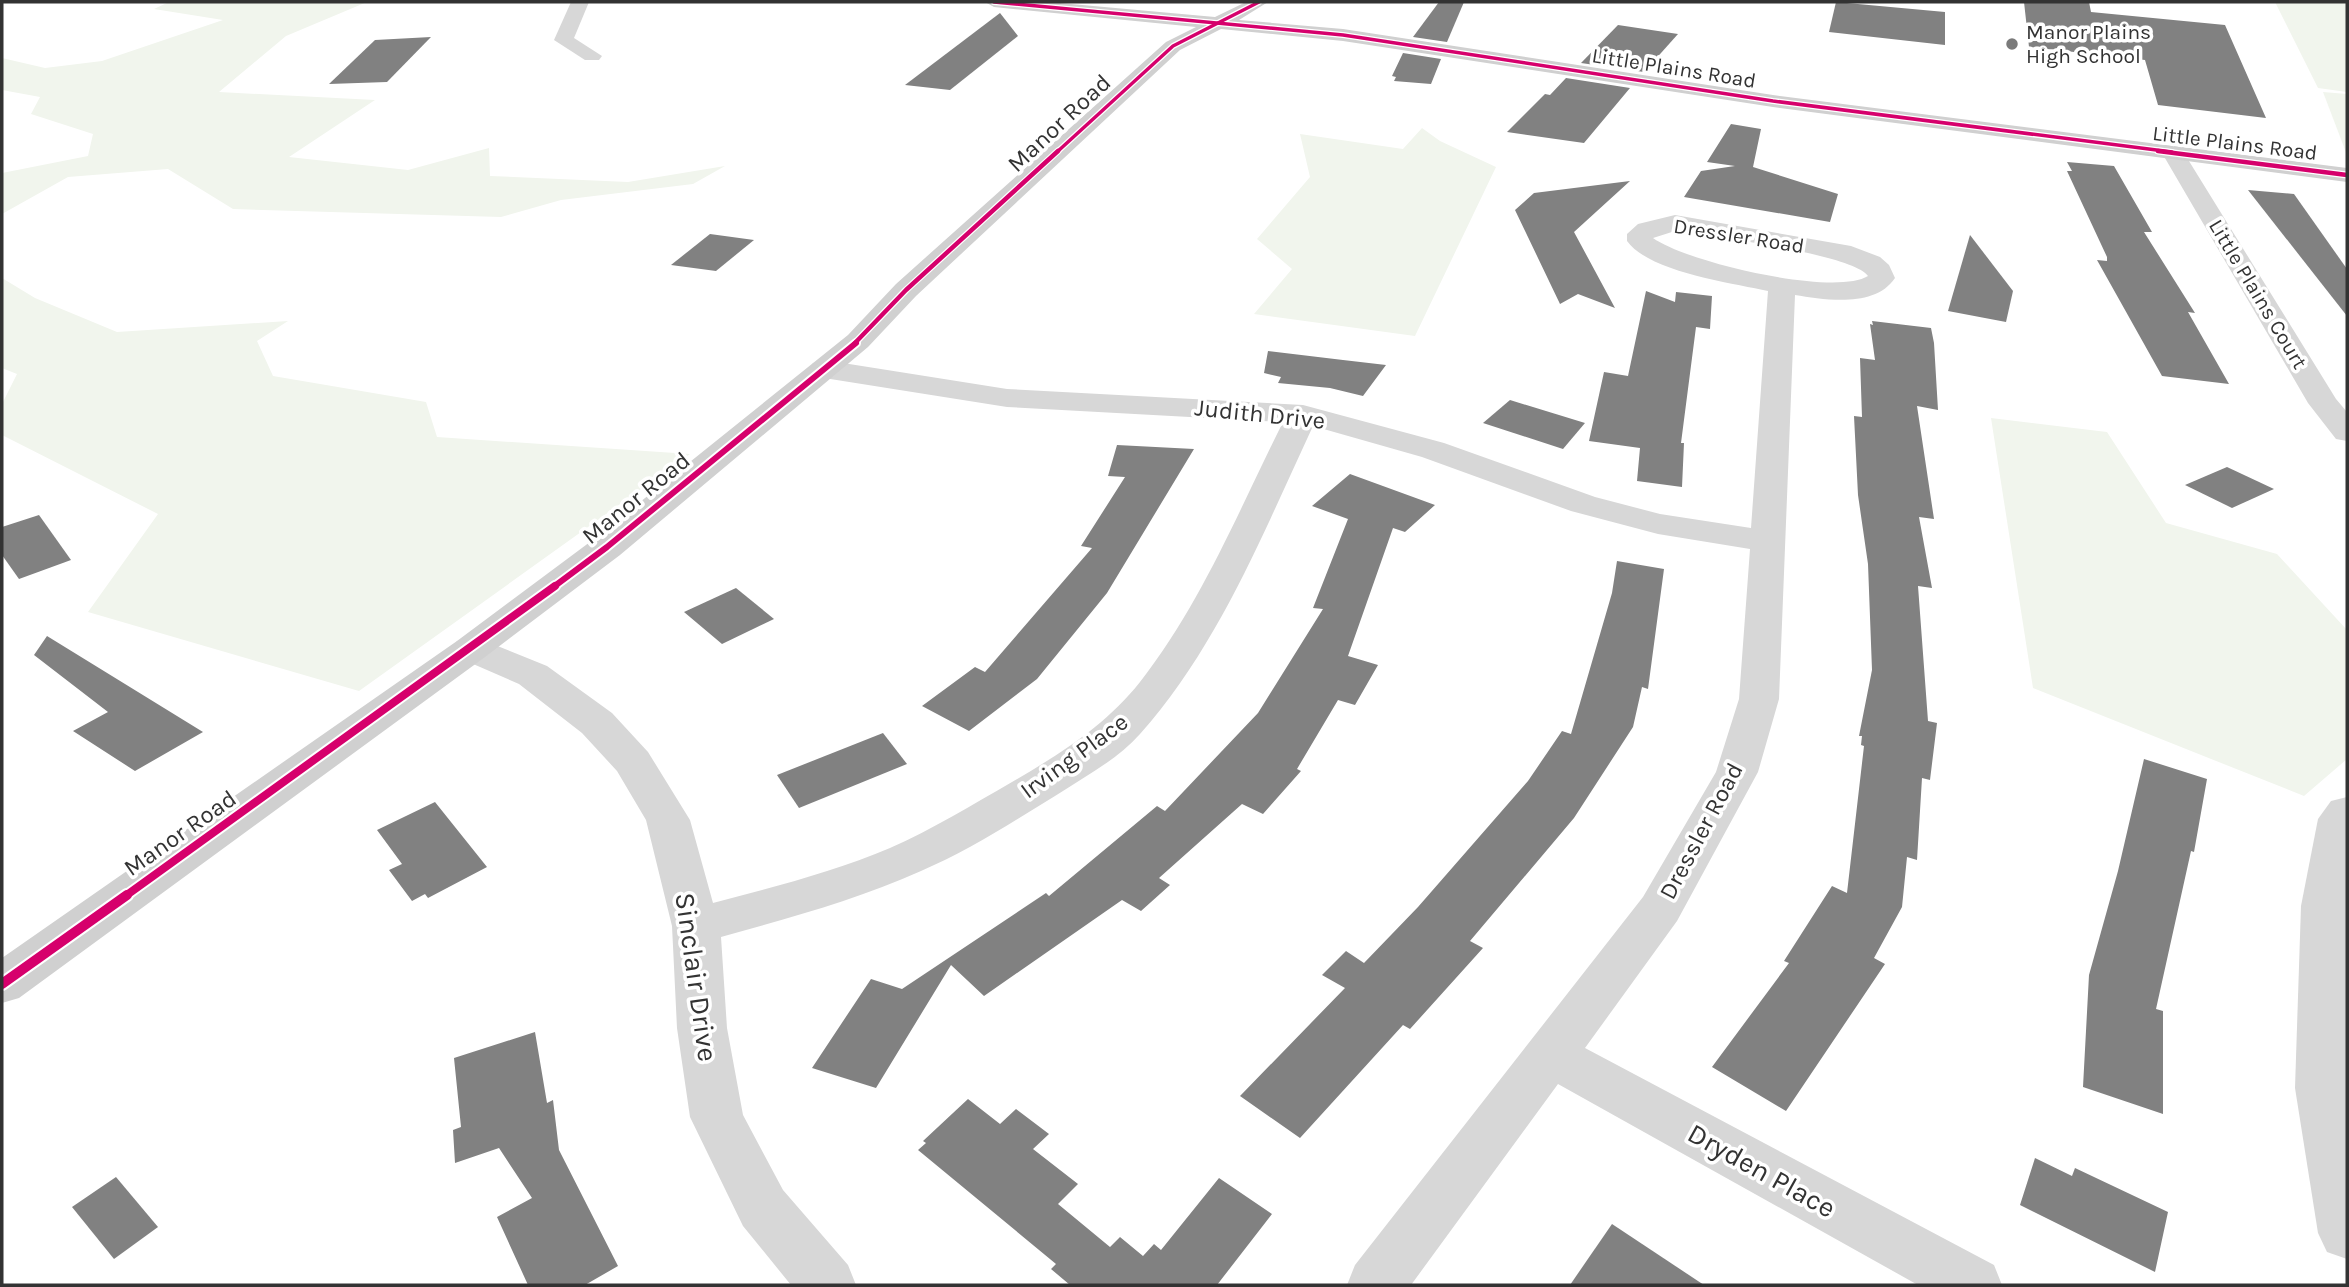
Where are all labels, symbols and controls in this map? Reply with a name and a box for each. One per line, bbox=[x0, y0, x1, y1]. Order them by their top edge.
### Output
place label: Manor Plains High School bbox=[2026, 20, 2151, 68]
marker: Manor Plains High School bbox=[2004, 36, 2020, 52]
street label: Little Plains Road bbox=[1590, 43, 1758, 93]
street label: Manor Road bbox=[1002, 68, 1116, 178]
street label: Little Plains Road bbox=[2151, 121, 2319, 165]
street label: Dressler Road bbox=[1672, 214, 1806, 258]
street label: Little Plains Court bbox=[2204, 215, 2312, 373]
street label: Judith Drive bbox=[1193, 393, 1327, 435]
street label: Manor Road bbox=[576, 446, 696, 550]
street label: Irving Place bbox=[1015, 708, 1133, 804]
street label: Dressler Road bbox=[1653, 758, 1749, 904]
street label: Manor Road bbox=[118, 784, 242, 882]
street label: Sinclair Drive bbox=[668, 890, 725, 1064]
street label: Dryden Place bbox=[1682, 1116, 1841, 1225]

